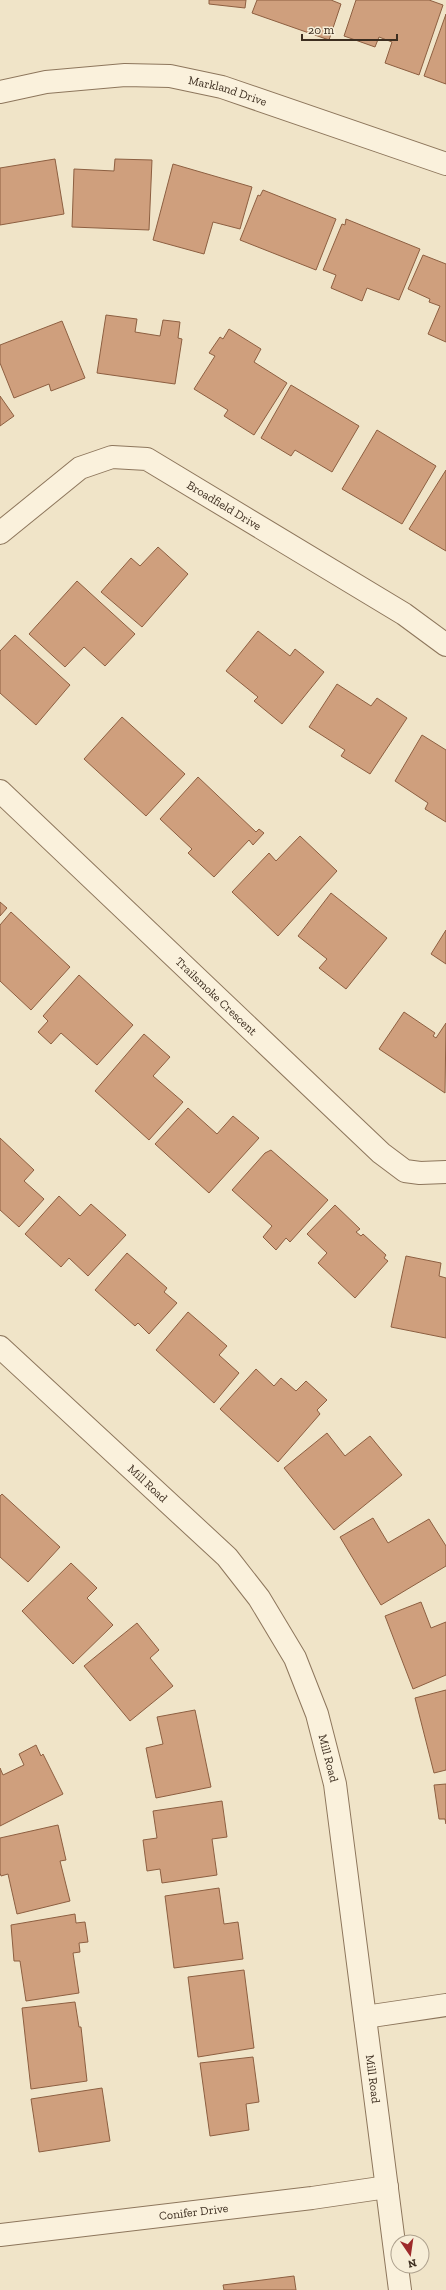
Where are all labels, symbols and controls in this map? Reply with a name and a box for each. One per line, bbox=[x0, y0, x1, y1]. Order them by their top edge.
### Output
scale bar bbox=[302, 16, 397, 42]
text: 20 m bbox=[308, 23, 335, 37]
street label: Markland Drive bbox=[187, 73, 269, 109]
street label: Broadfield Drive bbox=[184, 478, 264, 533]
street label: Trailsmoke Crescent bbox=[172, 954, 260, 1039]
street label: Mill Road bbox=[125, 1462, 171, 1506]
street label: Mill Road bbox=[315, 1733, 341, 1784]
street label: Mill Road bbox=[363, 2054, 383, 2104]
street label: Conifer Drive bbox=[158, 2201, 229, 2223]
north arrow bbox=[390, 2234, 430, 2274]
text: N bbox=[406, 2256, 418, 2271]

